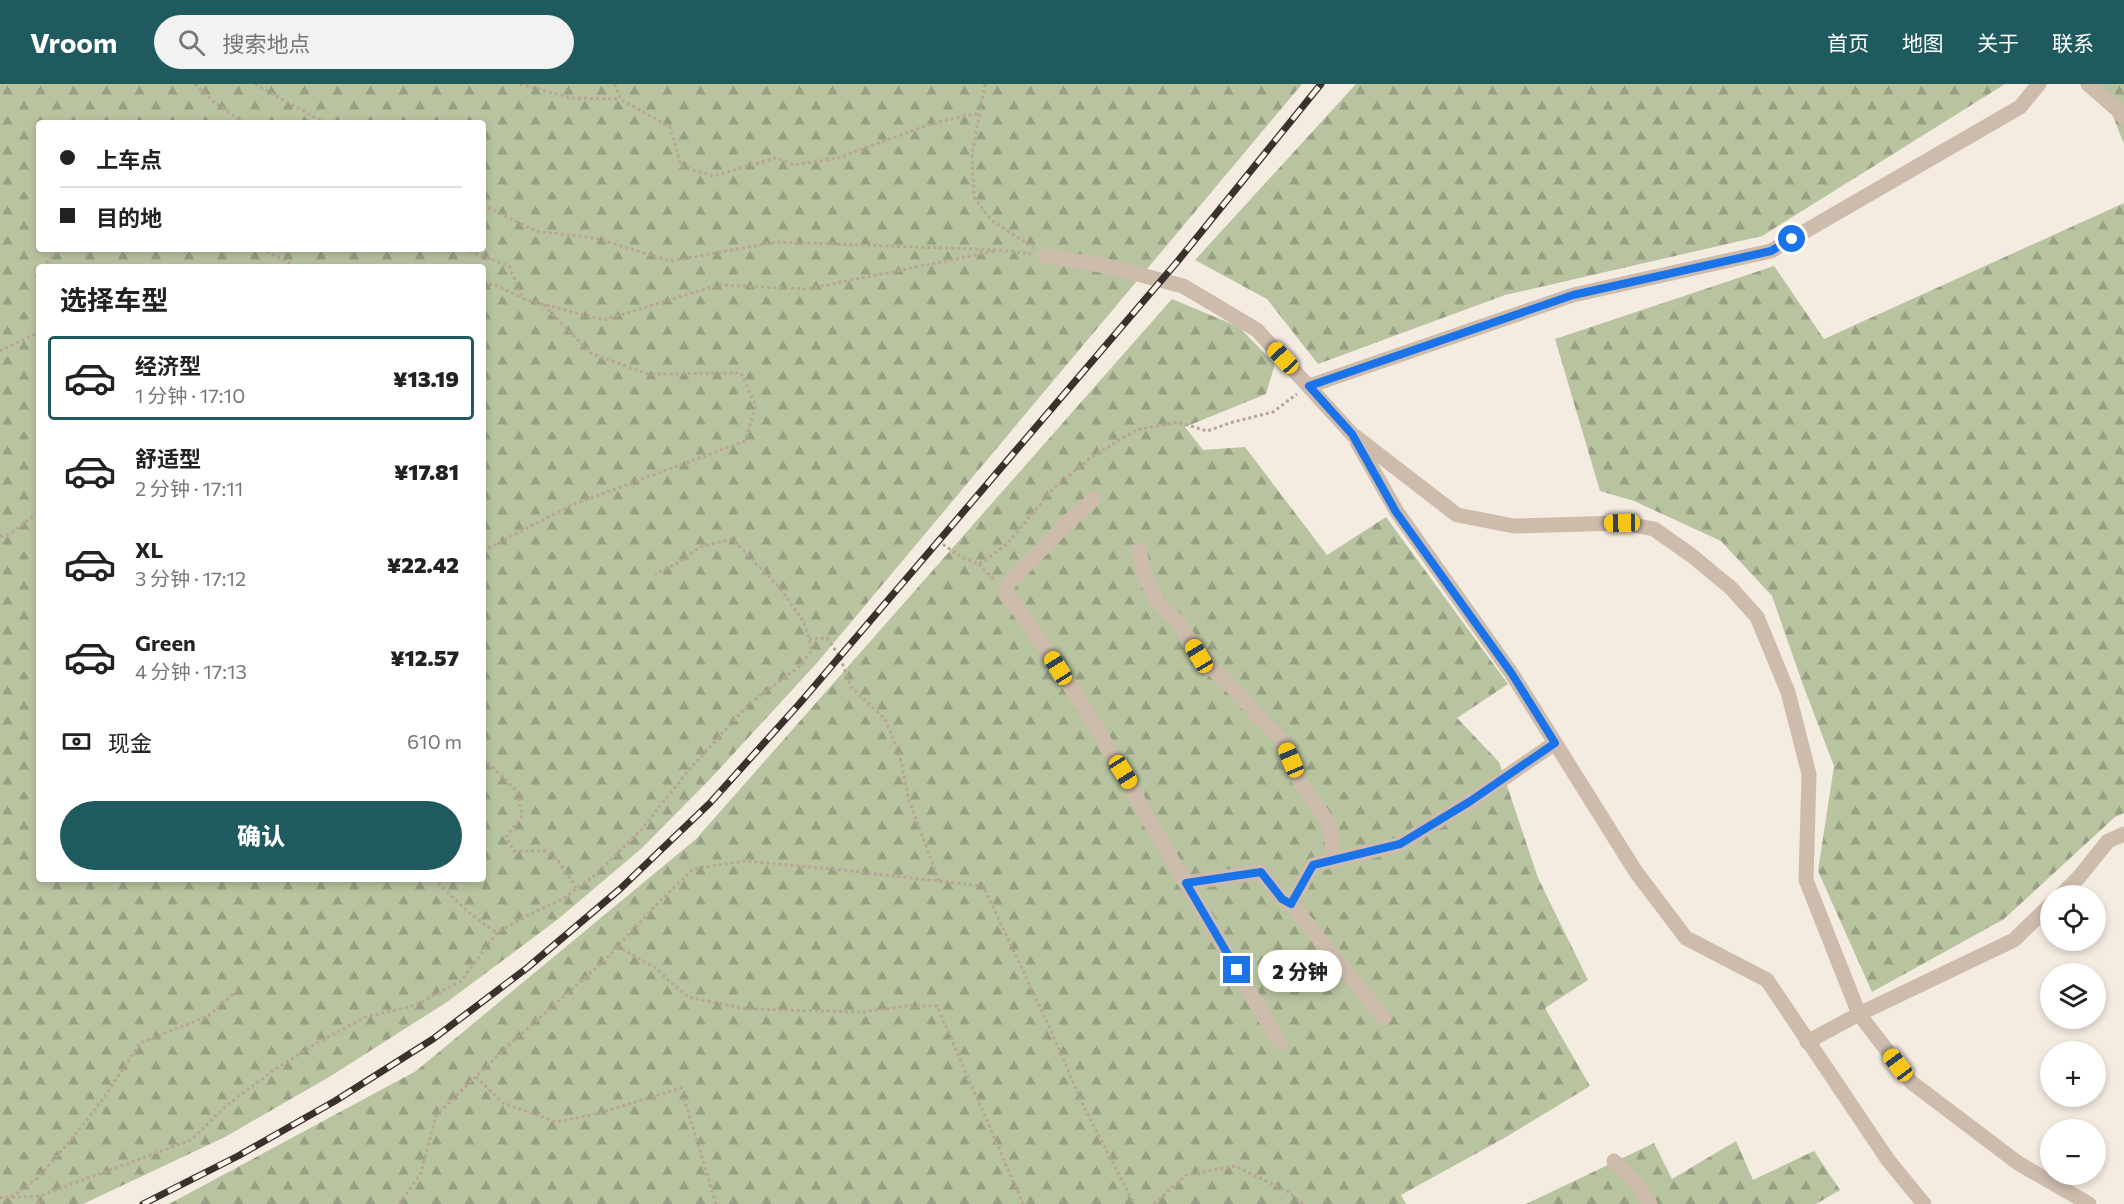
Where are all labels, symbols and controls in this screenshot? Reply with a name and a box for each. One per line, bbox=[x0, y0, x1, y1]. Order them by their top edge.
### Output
search box bbox=[154, 15, 574, 69]
text: Vroom bbox=[30, 25, 118, 59]
icon: search bbox=[175, 26, 208, 59]
text: 搜索地点 bbox=[223, 30, 311, 57]
text: 首页 bbox=[1827, 30, 1869, 55]
text: 地图 bbox=[1902, 30, 1944, 55]
text: 关于 bbox=[1977, 30, 2019, 55]
text: 联系 bbox=[2052, 30, 2094, 55]
text: 上车点 bbox=[96, 146, 162, 173]
text: 目的地 bbox=[96, 204, 162, 231]
route start bbox=[1778, 225, 1805, 252]
text: 选择车型 bbox=[60, 283, 168, 316]
car bbox=[1264, 339, 1302, 377]
icon: car bbox=[63, 351, 117, 405]
text: 经济型 bbox=[135, 352, 201, 379]
text: ¥13.19 bbox=[393, 365, 459, 392]
text: 1 分钟 · 17:10 bbox=[135, 383, 245, 407]
icon: car bbox=[63, 444, 117, 498]
text: 舒适型 bbox=[135, 445, 201, 472]
text: ¥17.81 bbox=[394, 458, 459, 485]
text: 2 分钟 · 17:11 bbox=[135, 476, 243, 500]
car bbox=[1604, 514, 1640, 532]
text: XL bbox=[135, 536, 163, 563]
icon: car bbox=[63, 537, 117, 591]
text: ¥22.42 bbox=[387, 551, 459, 578]
text: 3 分钟 · 17:12 bbox=[135, 566, 246, 590]
text: Green bbox=[135, 629, 196, 656]
icon: car bbox=[63, 630, 117, 684]
car bbox=[1182, 636, 1216, 676]
text: ¥12.57 bbox=[390, 644, 459, 671]
car bbox=[1041, 648, 1075, 688]
text: 4 分钟 · 17:13 bbox=[135, 659, 247, 683]
icon: cash bbox=[60, 725, 93, 758]
text: 现金 bbox=[108, 729, 152, 756]
text: 610 m bbox=[407, 729, 462, 753]
car bbox=[1276, 740, 1306, 780]
car bbox=[1106, 752, 1140, 792]
button: 确认 bbox=[60, 801, 462, 870]
map controls bbox=[2040, 885, 2106, 1185]
button: locate bbox=[2040, 885, 2106, 951]
callout: 2 分钟 bbox=[1258, 949, 1342, 991]
route end bbox=[1223, 956, 1250, 983]
text: 2 分钟 bbox=[1272, 959, 1328, 983]
button: layers bbox=[2040, 963, 2106, 1029]
button: + bbox=[2040, 1041, 2106, 1107]
car bbox=[1880, 1045, 1916, 1085]
button: − bbox=[2040, 1119, 2106, 1185]

